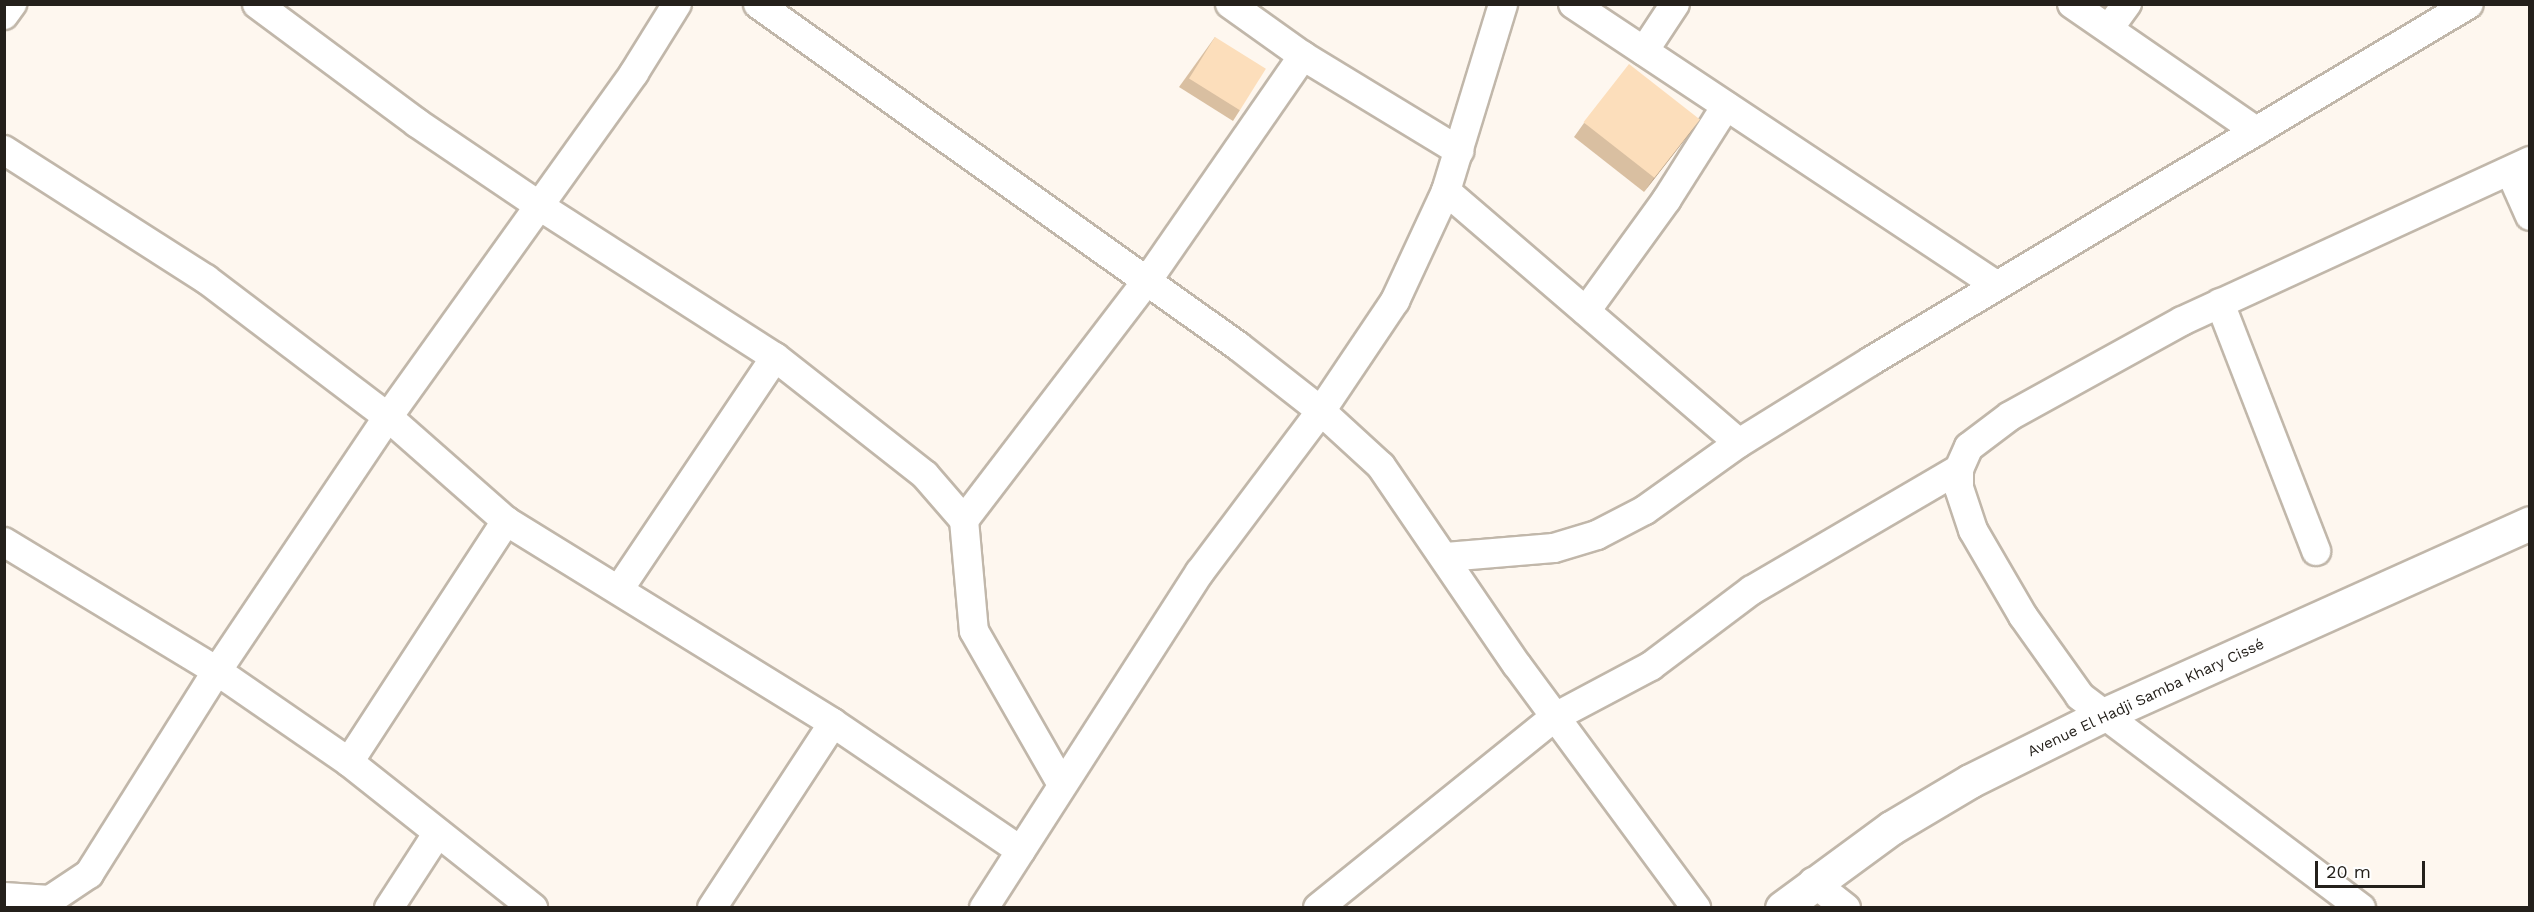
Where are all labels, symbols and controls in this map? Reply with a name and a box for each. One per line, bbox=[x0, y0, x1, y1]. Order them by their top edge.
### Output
street label: Avenue El Hadji Samba Khary Cissé bbox=[2024, 635, 2268, 761]
scale bar bbox=[2318, 849, 2428, 887]
text: 20 m bbox=[2326, 861, 2371, 882]

